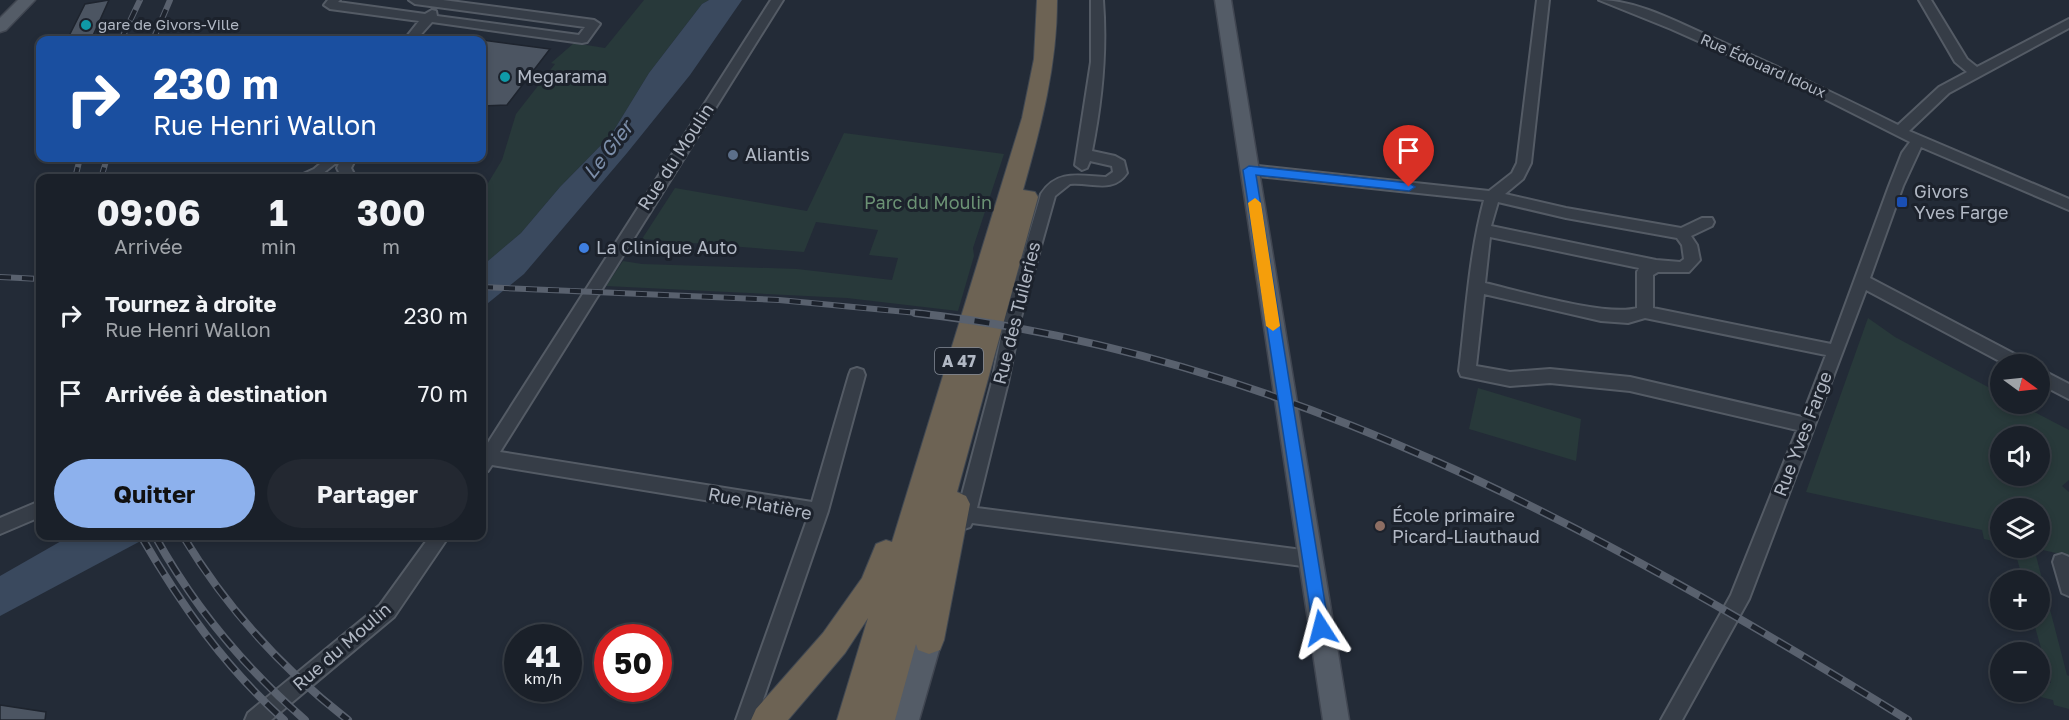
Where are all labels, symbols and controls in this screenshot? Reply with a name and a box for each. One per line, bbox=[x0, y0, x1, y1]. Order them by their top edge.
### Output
place label: gare de Givors-Ville bbox=[98, 15, 239, 33]
marker: gare de Givors-Ville bbox=[79, 18, 93, 32]
street label: Rue Édouard Idoux bbox=[1698, 29, 1829, 101]
text: 230 m bbox=[153, 58, 279, 108]
icon: right bbox=[54, 60, 132, 138]
place label: Megarama bbox=[517, 65, 607, 87]
marker: Megarama bbox=[498, 70, 512, 84]
street label: Rue du Moulin bbox=[632, 99, 718, 214]
text: Rue Henri Wallon bbox=[153, 109, 377, 141]
water label: Le Gier bbox=[577, 113, 639, 183]
pin bbox=[1383, 125, 1434, 187]
icon: arrive bbox=[1392, 134, 1425, 167]
place label: Aliantis bbox=[745, 143, 810, 165]
marker: Aliantis bbox=[726, 148, 740, 162]
place label: Givors Yves Farge bbox=[1914, 180, 2008, 223]
text: 09:06 bbox=[96, 191, 201, 234]
text: 1 bbox=[269, 191, 288, 234]
text: 300 bbox=[357, 191, 426, 234]
park label: Parc du Moulin bbox=[864, 191, 992, 213]
marker: Givors Yves Farge bbox=[1895, 195, 1909, 209]
text: Arrivée bbox=[114, 234, 183, 258]
text: min bbox=[261, 234, 296, 258]
text: m bbox=[382, 234, 400, 258]
place label: La Clinique Auto bbox=[596, 236, 737, 258]
street label: Rue des Tuileries bbox=[988, 239, 1044, 386]
marker: La Clinique Auto bbox=[577, 241, 591, 255]
text: Tournez à droite bbox=[105, 290, 276, 317]
icon: right bbox=[54, 299, 87, 332]
text: 230 m bbox=[404, 302, 468, 329]
text: Rue Henri Wallon bbox=[105, 317, 271, 341]
road number: A 47 bbox=[935, 348, 983, 374]
north arrow bbox=[1990, 354, 2050, 414]
map controls bbox=[1990, 354, 2050, 702]
street label: Rue Yves Farge bbox=[1768, 368, 1836, 499]
icon: arrive bbox=[54, 377, 87, 410]
text: Arrivée à destination bbox=[105, 380, 327, 407]
text: 70 m bbox=[418, 380, 468, 407]
button: sound bbox=[1990, 426, 2050, 486]
button: Quitter bbox=[54, 459, 255, 528]
button: Partager bbox=[267, 459, 468, 528]
street label: Rue Platière bbox=[707, 482, 814, 524]
button: layers bbox=[1990, 498, 2050, 558]
place label: École primaire Picard-Liauthaud bbox=[1392, 504, 1540, 547]
marker: École primaire Picard-Liauthaud bbox=[1373, 519, 1387, 533]
button: + bbox=[1990, 570, 2050, 630]
position arrow bbox=[1289, 596, 1353, 660]
street label: Rue du Moulin bbox=[288, 598, 395, 695]
speed limit sign: 50 bbox=[594, 624, 672, 702]
text: 41 bbox=[526, 638, 560, 674]
button: − bbox=[1990, 642, 2050, 702]
text: km/h bbox=[524, 669, 562, 687]

